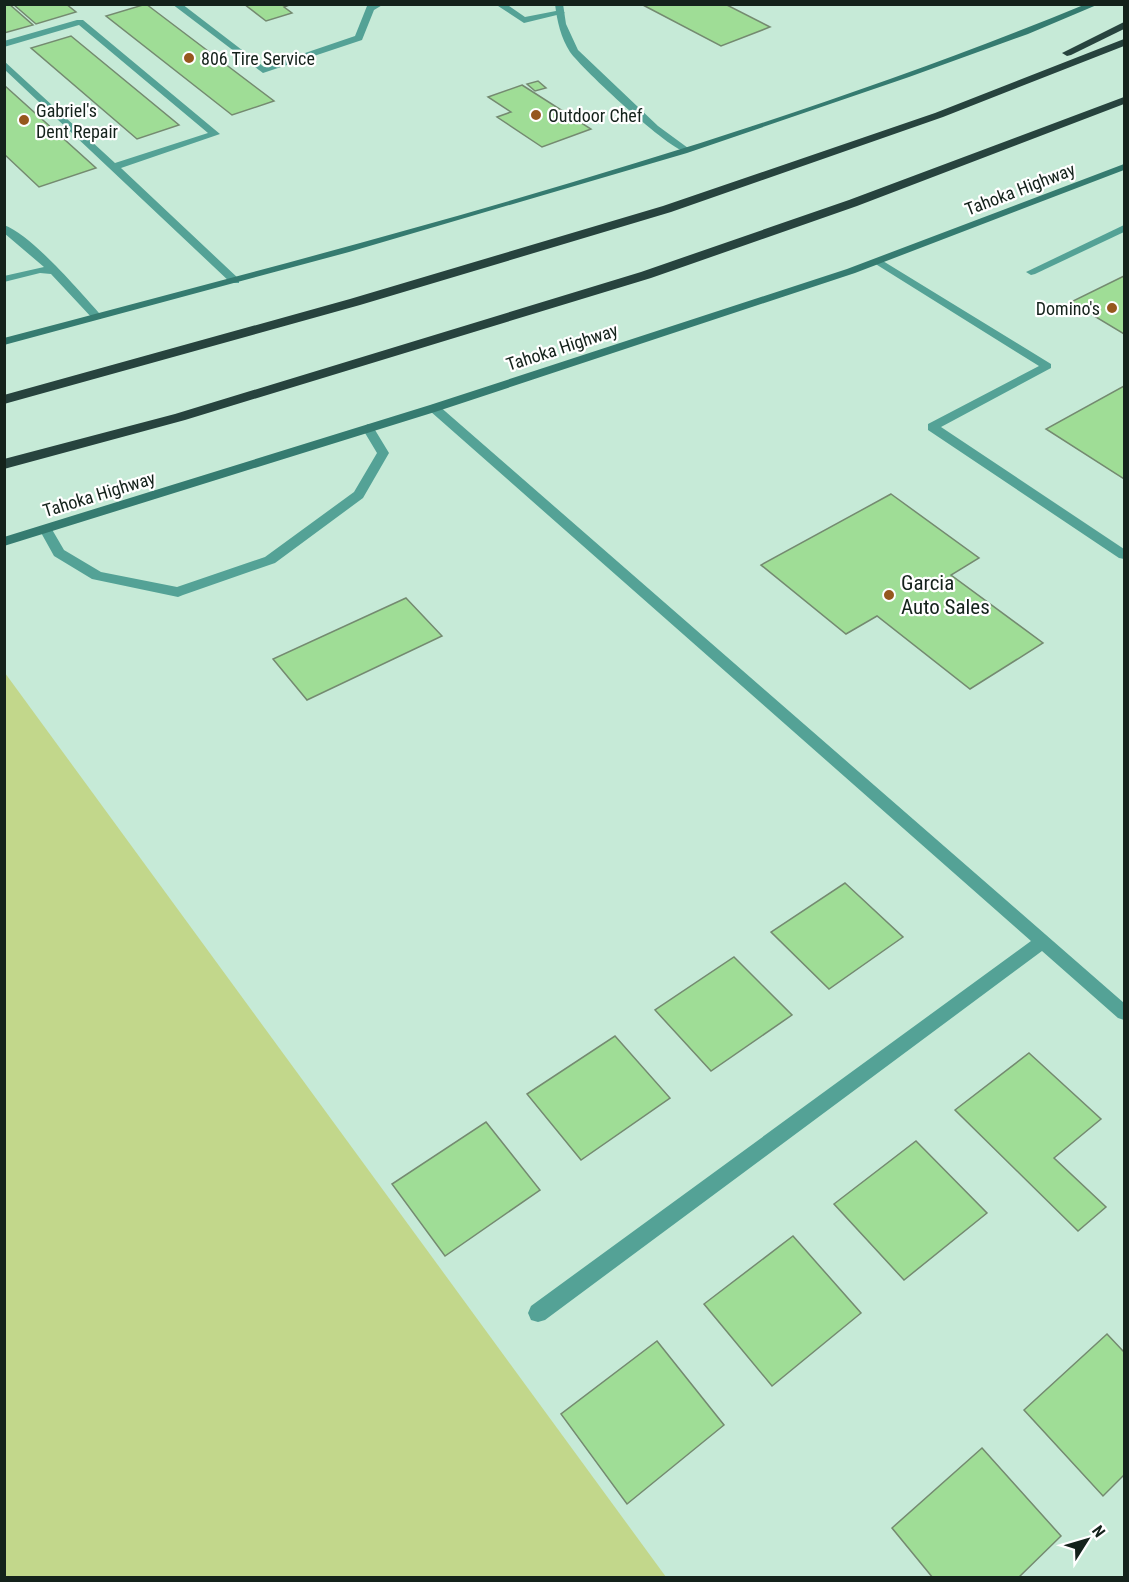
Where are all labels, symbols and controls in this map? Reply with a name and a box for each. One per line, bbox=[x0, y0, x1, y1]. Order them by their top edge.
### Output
place label: 806 Tire Service bbox=[201, 48, 315, 69]
marker: 806 Tire Service bbox=[182, 51, 196, 65]
place label: Gabriel's Dent Repair bbox=[36, 100, 119, 142]
place label: Outdoor Chef bbox=[548, 105, 643, 126]
marker: Outdoor Chef bbox=[529, 108, 543, 122]
marker: Gabriel's Dent Repair bbox=[17, 113, 31, 127]
street label: Tahoka Highway bbox=[962, 158, 1078, 220]
place label: Domino's bbox=[1036, 298, 1100, 319]
marker: Domino's bbox=[1105, 301, 1119, 315]
street label: Tahoka Highway bbox=[504, 319, 621, 375]
street label: Tahoka Highway bbox=[40, 467, 158, 521]
place label: Garcia Auto Sales bbox=[901, 571, 990, 619]
marker: Garcia Auto Sales bbox=[882, 588, 896, 602]
north arrow bbox=[1057, 1510, 1117, 1570]
text: N bbox=[1088, 1522, 1109, 1541]

